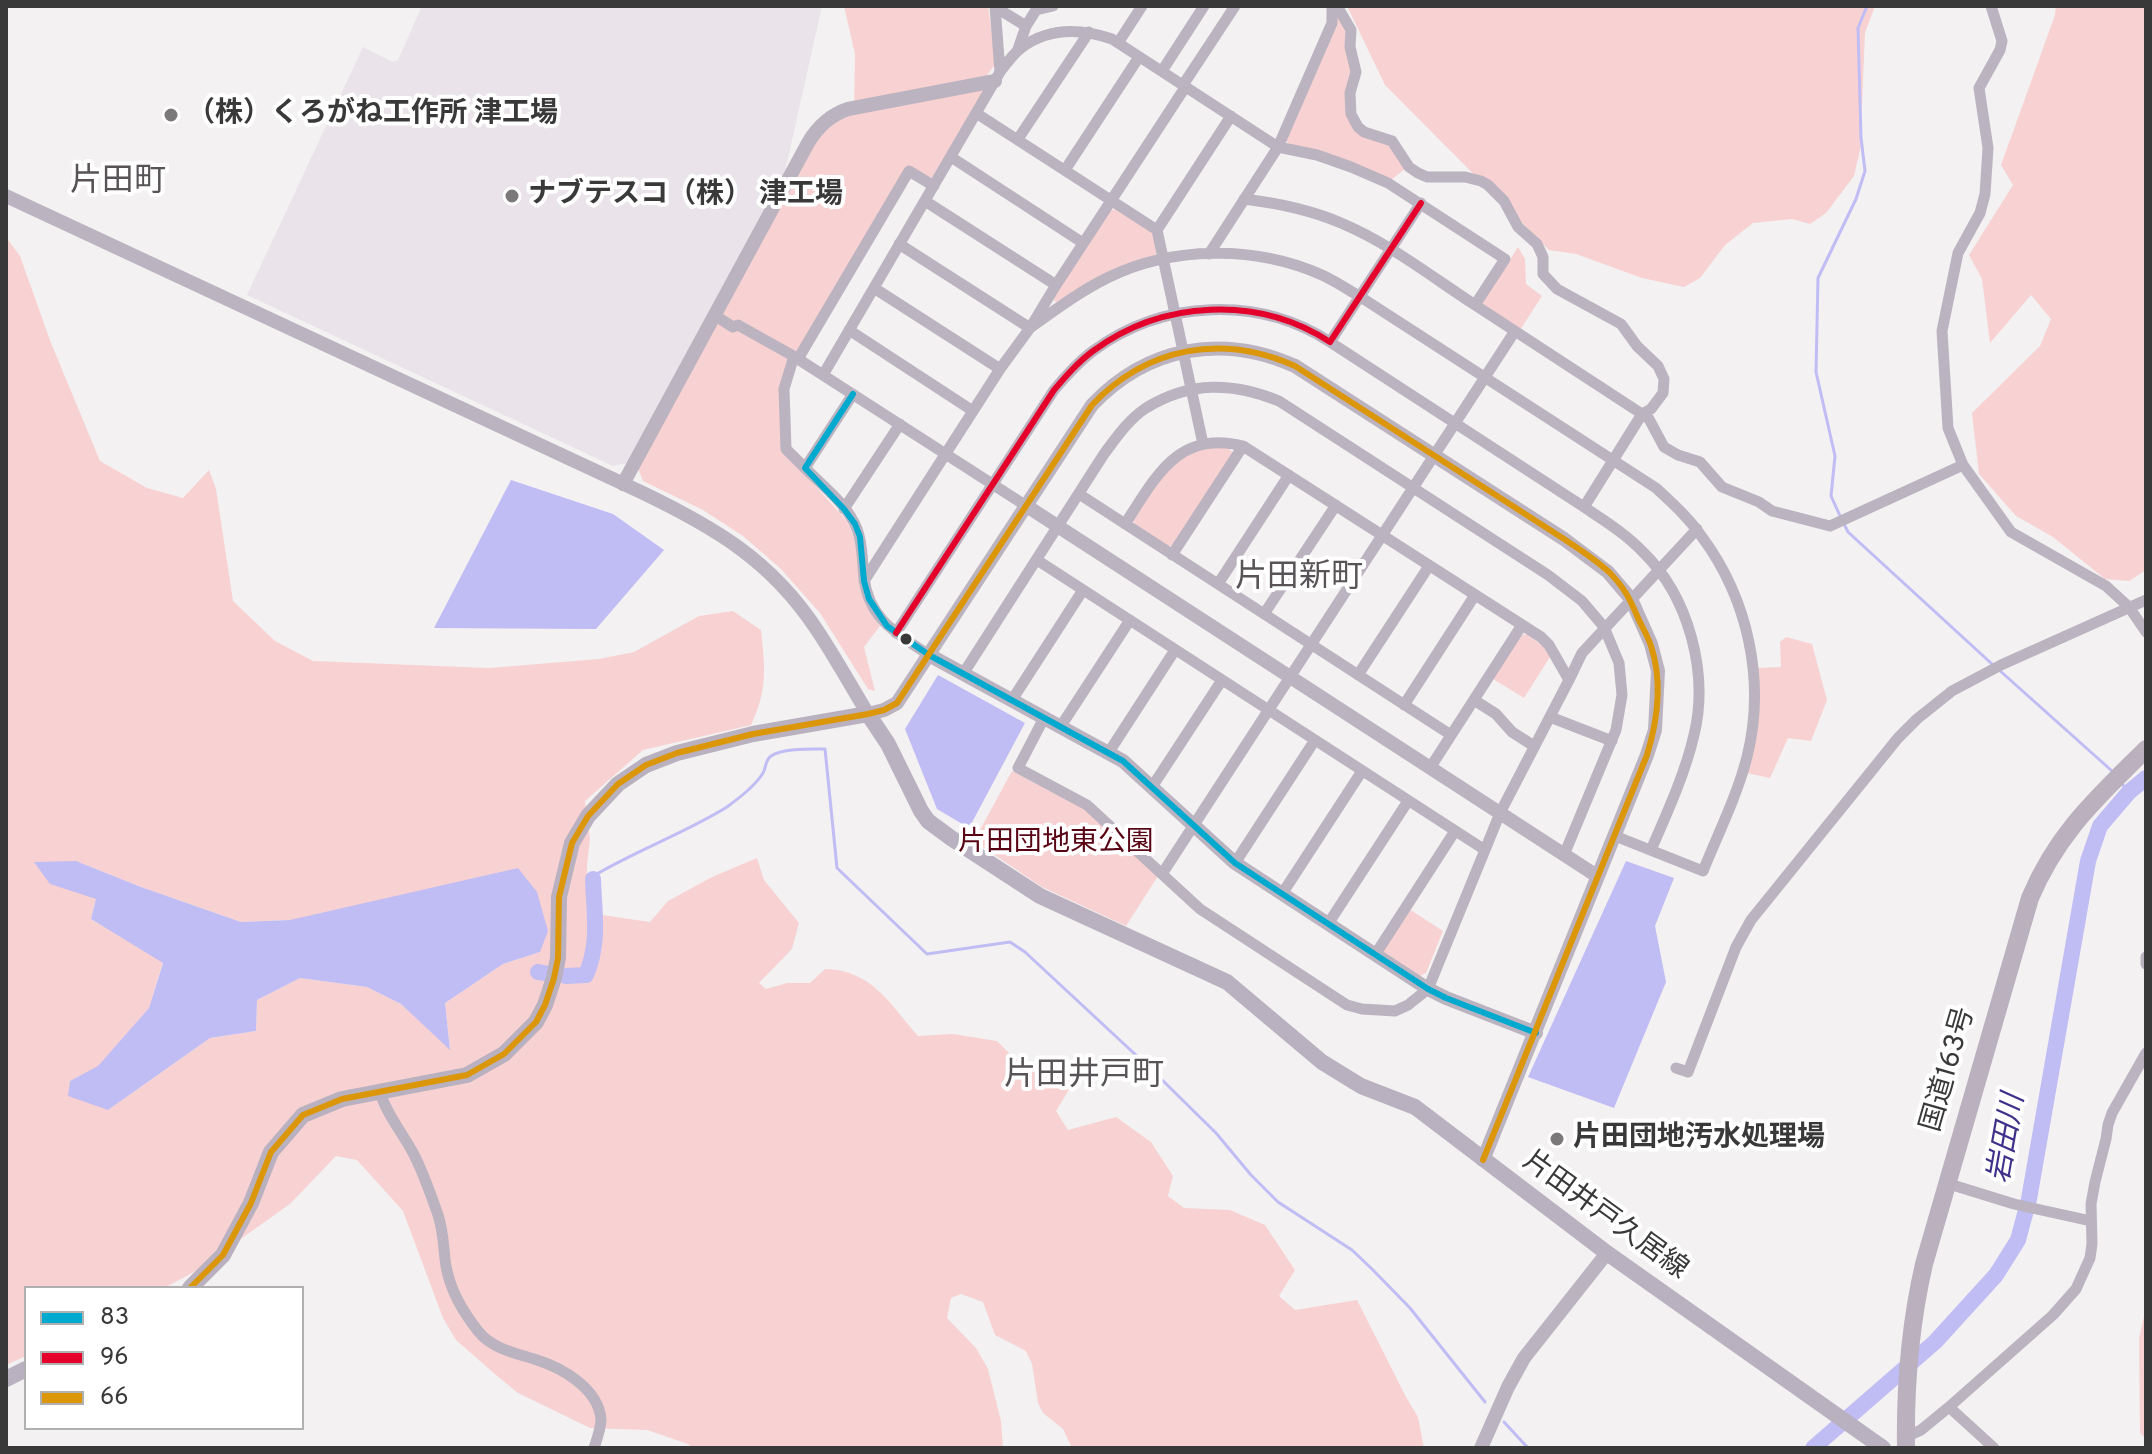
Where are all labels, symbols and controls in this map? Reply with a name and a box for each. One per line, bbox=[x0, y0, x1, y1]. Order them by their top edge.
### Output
place label: （株）くろがね工作所 津工場 bbox=[187, 98, 558, 132]
marker: （株）くろがね工作所 津工場 bbox=[162, 106, 180, 124]
district label: 片田町 bbox=[70, 165, 166, 203]
place label: ナブテスコ（株） 津工場 bbox=[528, 179, 843, 213]
marker: ナブテスコ（株） 津工場 bbox=[503, 187, 521, 205]
district label: 片田新町 bbox=[1235, 561, 1363, 599]
unlabelled marker bbox=[898, 631, 914, 647]
park label: 片田団地東公園 bbox=[958, 827, 1154, 861]
street label: 国道163号 bbox=[1916, 1004, 1984, 1136]
district label: 片田井戸町 bbox=[1004, 1059, 1164, 1097]
water label: 岩田川 bbox=[1983, 1092, 2035, 1186]
place label: 片田団地汚水処理場 bbox=[1573, 1122, 1825, 1156]
marker: 片田団地汚水処理場 bbox=[1548, 1130, 1566, 1148]
street label: 片田井戸久居線 bbox=[1515, 1146, 1693, 1288]
legend bbox=[24, 1286, 304, 1430]
text: 83 bbox=[100, 1303, 129, 1333]
text: 96 bbox=[100, 1343, 129, 1373]
text: 66 bbox=[100, 1383, 129, 1413]

